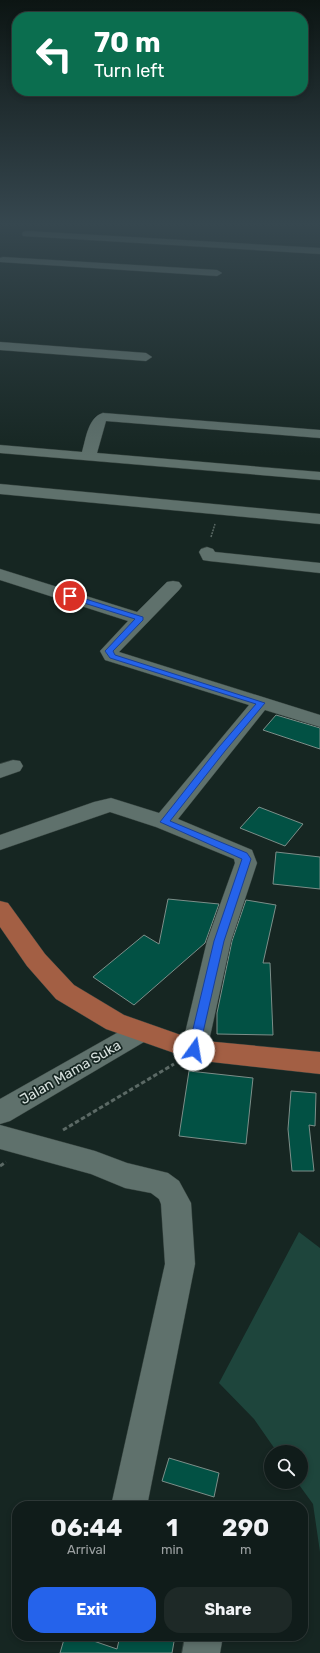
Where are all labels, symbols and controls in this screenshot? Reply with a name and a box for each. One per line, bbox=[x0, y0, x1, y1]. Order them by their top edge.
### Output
text: 70 m bbox=[94, 26, 161, 59]
icon: left bbox=[28, 28, 80, 80]
text: Turn left bbox=[94, 60, 164, 82]
pin bbox=[53, 579, 87, 613]
icon: arrive bbox=[59, 585, 81, 607]
position arrow bbox=[173, 1029, 215, 1071]
street label: Jalan Mama Suka bbox=[17, 1037, 124, 1108]
map controls bbox=[264, 1445, 308, 1489]
button: search bbox=[264, 1445, 308, 1489]
text: 06:44 bbox=[51, 1514, 122, 1542]
text: 1 bbox=[166, 1514, 178, 1542]
text: 290 bbox=[222, 1514, 269, 1542]
text: Arrival bbox=[67, 1542, 106, 1557]
text: min bbox=[161, 1542, 184, 1557]
text: m bbox=[240, 1542, 252, 1557]
button: Exit bbox=[28, 1587, 156, 1633]
button: Share bbox=[164, 1587, 292, 1633]

